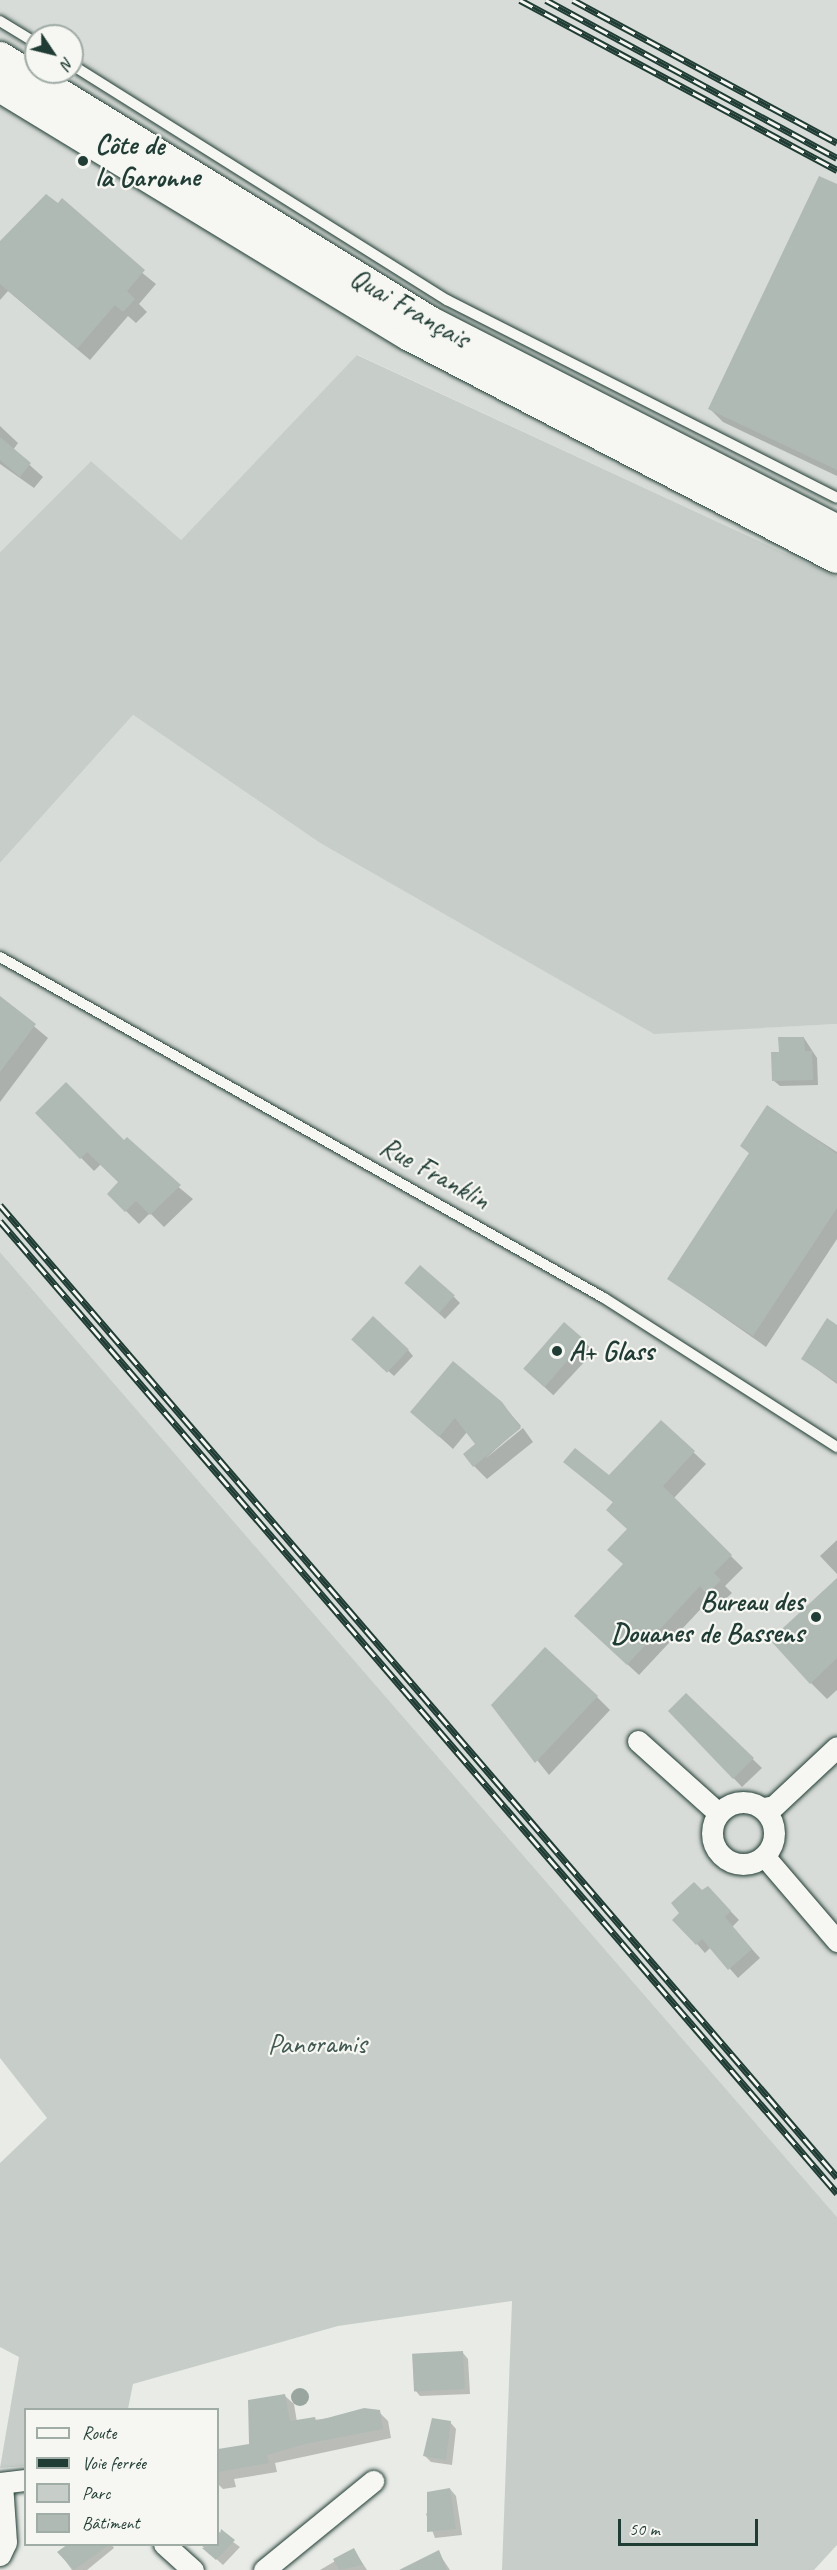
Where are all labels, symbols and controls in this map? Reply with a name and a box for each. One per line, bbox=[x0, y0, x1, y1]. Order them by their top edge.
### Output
north arrow bbox=[24, 24, 84, 84]
text: N bbox=[56, 53, 78, 73]
place label: Côte de la Garonne bbox=[95, 128, 201, 194]
marker: Côte de la Garonne bbox=[76, 154, 90, 168]
street label: Quai Français bbox=[345, 260, 475, 356]
street label: Rue Franklin bbox=[374, 1129, 496, 1217]
place label: A+ Glass bbox=[569, 1334, 654, 1368]
marker: A+ Glass bbox=[550, 1344, 564, 1358]
place label: Bureau des Douanes de Bassens bbox=[610, 1584, 804, 1650]
marker: Bureau des Douanes de Bassens bbox=[809, 1610, 823, 1624]
park label: Panoramis bbox=[268, 2027, 366, 2061]
legend bbox=[24, 2408, 219, 2546]
text: Route bbox=[82, 2422, 116, 2444]
text: Voie ferrée bbox=[82, 2452, 146, 2474]
text: Parc bbox=[82, 2482, 110, 2504]
scale bar bbox=[621, 2507, 760, 2545]
text: Bâtiment bbox=[82, 2512, 140, 2534]
text: 50 m bbox=[629, 2518, 660, 2540]

